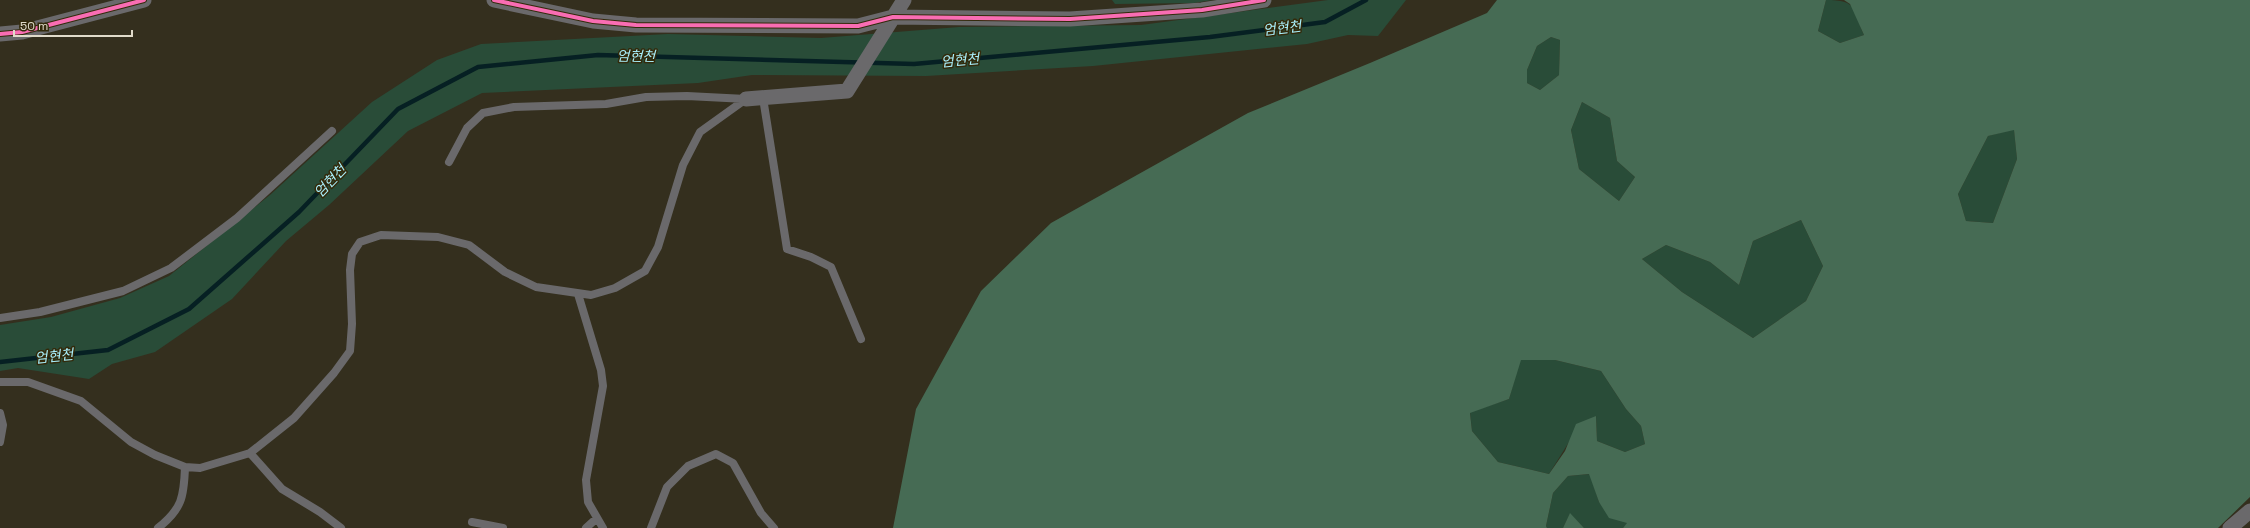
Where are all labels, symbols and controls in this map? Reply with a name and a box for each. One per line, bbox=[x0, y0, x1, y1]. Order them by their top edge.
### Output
scale bar bbox=[14, 12, 132, 38]
water label: 엄현천 bbox=[1262, 17, 1303, 39]
text: 50 m bbox=[20, 18, 48, 34]
water label: 엄현천 bbox=[617, 47, 657, 65]
water label: 엄현천 bbox=[940, 49, 981, 71]
water label: 엄현천 bbox=[310, 160, 351, 201]
water label: 엄현천 bbox=[34, 345, 75, 367]

